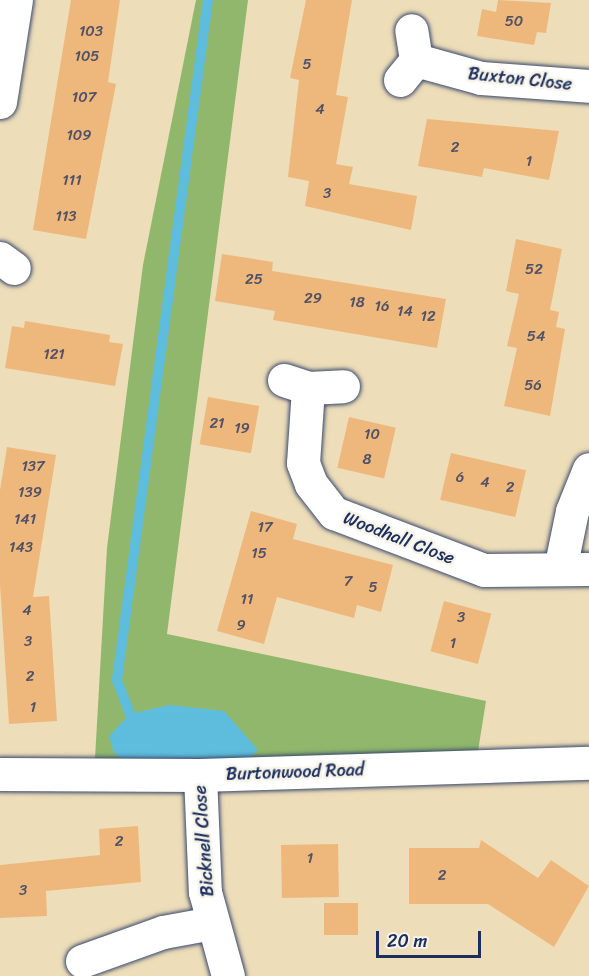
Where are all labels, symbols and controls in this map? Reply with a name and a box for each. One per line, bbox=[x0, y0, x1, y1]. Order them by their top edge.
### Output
house number: 50 bbox=[505, 13, 523, 31]
house number: 103 bbox=[79, 23, 103, 41]
house number: 105 bbox=[74, 48, 100, 66]
house number: 5 bbox=[302, 56, 312, 74]
street label: Buxton Close bbox=[467, 63, 573, 95]
house number: 107 bbox=[72, 89, 96, 107]
house number: 4 bbox=[315, 101, 325, 119]
house number: 109 bbox=[66, 127, 92, 145]
house number: 2 bbox=[451, 139, 459, 157]
house number: 1 bbox=[526, 153, 532, 171]
house number: 111 bbox=[62, 172, 82, 190]
house number: 3 bbox=[323, 185, 331, 203]
house number: 113 bbox=[55, 208, 77, 226]
house number: 52 bbox=[525, 261, 543, 279]
house number: 25 bbox=[245, 271, 263, 289]
house number: 29 bbox=[304, 290, 322, 308]
house number: 18 bbox=[349, 294, 365, 312]
house number: 16 bbox=[375, 298, 389, 316]
house number: 14 bbox=[397, 303, 413, 321]
house number: 12 bbox=[420, 308, 436, 326]
house number: 54 bbox=[527, 328, 545, 346]
house number: 121 bbox=[43, 346, 65, 364]
house number: 56 bbox=[524, 377, 542, 395]
house number: 21 bbox=[209, 415, 225, 433]
house number: 19 bbox=[234, 420, 250, 438]
house number: 10 bbox=[364, 426, 380, 444]
house number: 8 bbox=[362, 451, 372, 469]
house number: 137 bbox=[21, 458, 45, 476]
house number: 6 bbox=[456, 469, 464, 487]
house number: 4 bbox=[480, 474, 490, 492]
house number: 2 bbox=[506, 479, 514, 497]
house number: 139 bbox=[18, 484, 42, 502]
street label: Woodhall Close bbox=[340, 507, 458, 569]
house number: 141 bbox=[14, 511, 36, 529]
house number: 17 bbox=[258, 519, 272, 537]
house number: 143 bbox=[9, 539, 33, 557]
house number: 15 bbox=[251, 545, 267, 563]
house number: 7 bbox=[344, 573, 352, 591]
house number: 5 bbox=[368, 579, 378, 597]
house number: 11 bbox=[241, 591, 253, 609]
house number: 4 bbox=[22, 602, 32, 620]
house number: 3 bbox=[457, 609, 465, 627]
house number: 9 bbox=[236, 617, 246, 635]
house number: 3 bbox=[24, 633, 32, 651]
house number: 1 bbox=[450, 635, 456, 653]
house number: 2 bbox=[26, 668, 34, 686]
house number: 1 bbox=[30, 699, 36, 717]
street label: Burtonwood Road bbox=[225, 759, 365, 785]
street label: Bicknell Close bbox=[189, 784, 219, 898]
house number: 2 bbox=[115, 833, 123, 851]
house number: 1 bbox=[307, 850, 313, 868]
house number: 2 bbox=[438, 867, 446, 885]
house number: 3 bbox=[19, 882, 27, 900]
scale bar bbox=[379, 919, 484, 957]
text: 20 m bbox=[387, 925, 427, 957]

